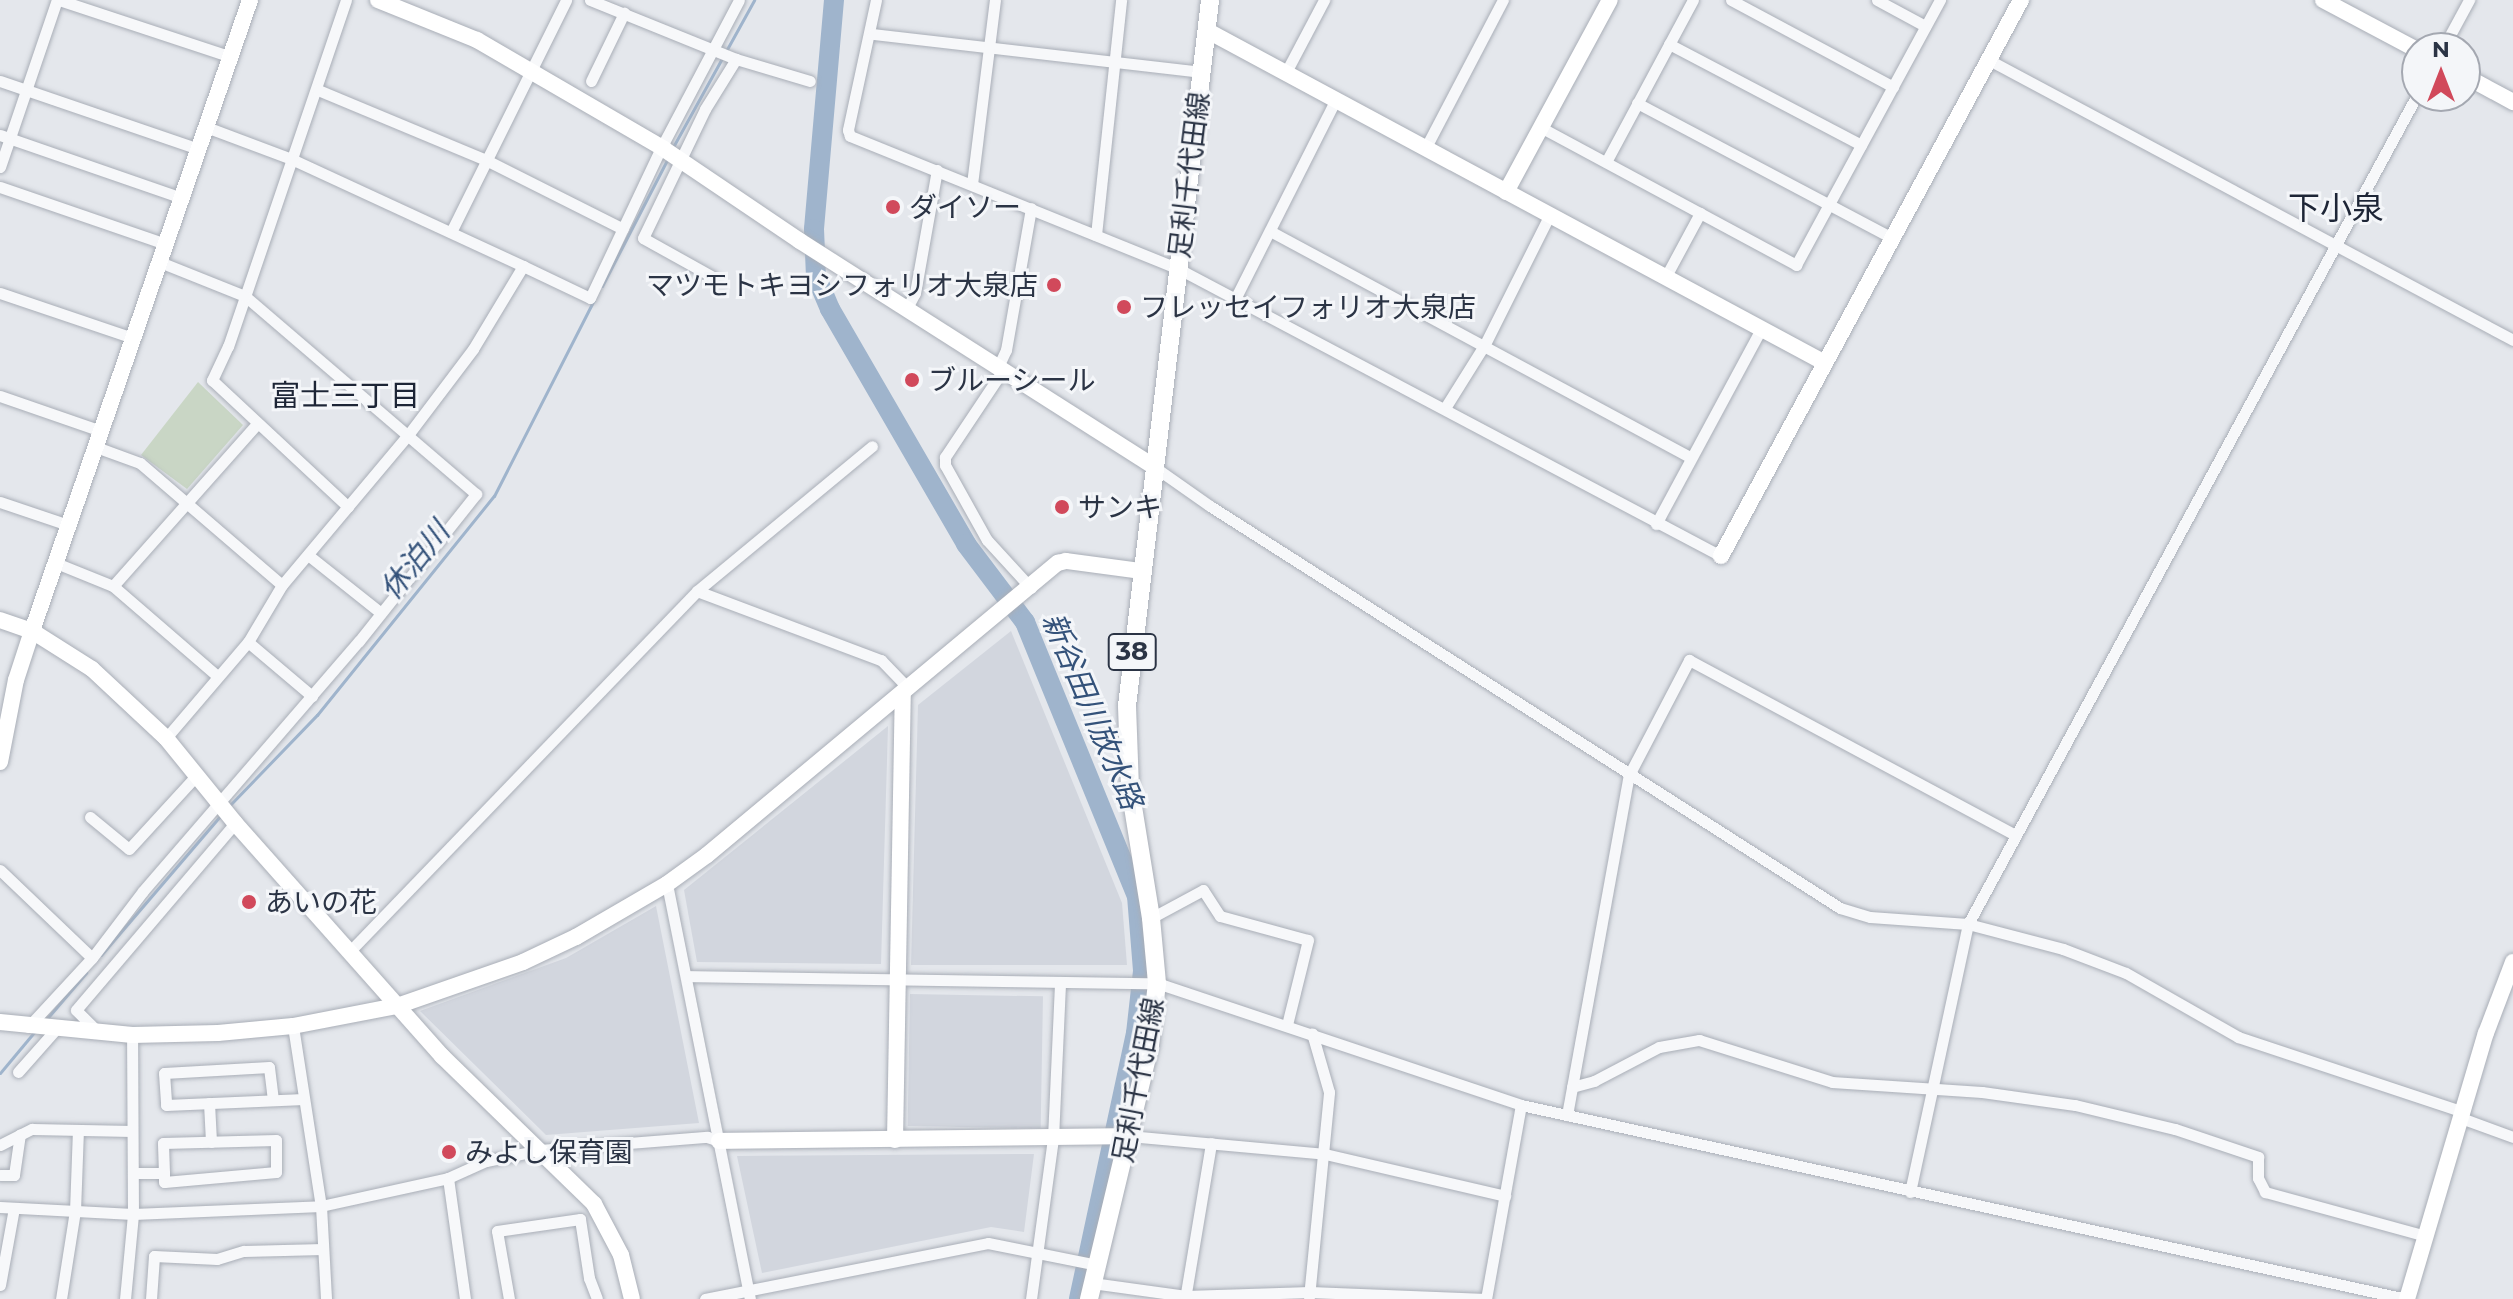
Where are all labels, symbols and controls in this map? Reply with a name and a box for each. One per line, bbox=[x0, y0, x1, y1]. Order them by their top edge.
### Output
north arrow bbox=[2401, 32, 2481, 112]
text: N bbox=[2432, 36, 2450, 63]
street label: 足利千代田線 bbox=[1162, 90, 1216, 260]
district label: 下小泉 bbox=[2288, 189, 2384, 227]
place label: ダイソー bbox=[909, 190, 1021, 224]
marker: ダイソー bbox=[884, 198, 902, 216]
place label: マツモトキヨシフォリオ大泉店 bbox=[646, 268, 1038, 302]
marker: マツモトキヨシフォリオ大泉店 bbox=[1045, 276, 1063, 294]
place label: フレッセイフォリオ大泉店 bbox=[1140, 290, 1476, 324]
marker: フレッセイフォリオ大泉店 bbox=[1115, 298, 1133, 316]
place label: ブルーシール bbox=[928, 363, 1096, 397]
marker: ブルーシール bbox=[903, 371, 921, 389]
district label: 富士三丁目 bbox=[270, 378, 420, 414]
place label: サンキ bbox=[1078, 490, 1162, 524]
marker: サンキ bbox=[1053, 498, 1071, 516]
water label: 休泊川 bbox=[373, 515, 457, 607]
water label: 新谷田川放水路 bbox=[1034, 607, 1150, 815]
road number: 38 bbox=[1106, 630, 1158, 674]
place label: あいの花 bbox=[265, 885, 377, 919]
marker: あいの花 bbox=[240, 893, 258, 911]
street label: 足利千代田線 bbox=[1105, 994, 1171, 1166]
place label: みよし保育園 bbox=[465, 1135, 633, 1169]
marker: みよし保育園 bbox=[440, 1143, 458, 1161]

